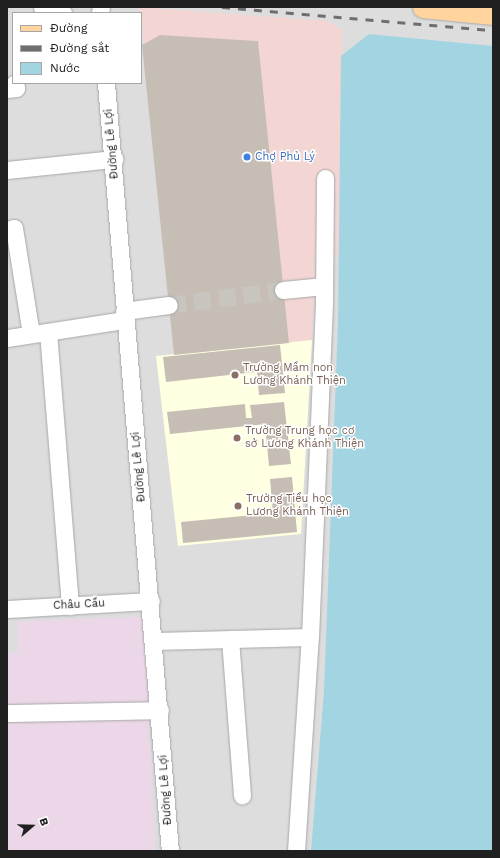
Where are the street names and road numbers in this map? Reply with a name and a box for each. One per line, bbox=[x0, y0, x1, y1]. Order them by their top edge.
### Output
street label: Đường Lê Lợi bbox=[102, 108, 122, 180]
street label: Đường Lê Lợi bbox=[129, 431, 149, 503]
street label: Châu Cầu bbox=[53, 597, 105, 613]
street label: Đường Lê Lợi bbox=[157, 754, 175, 826]

